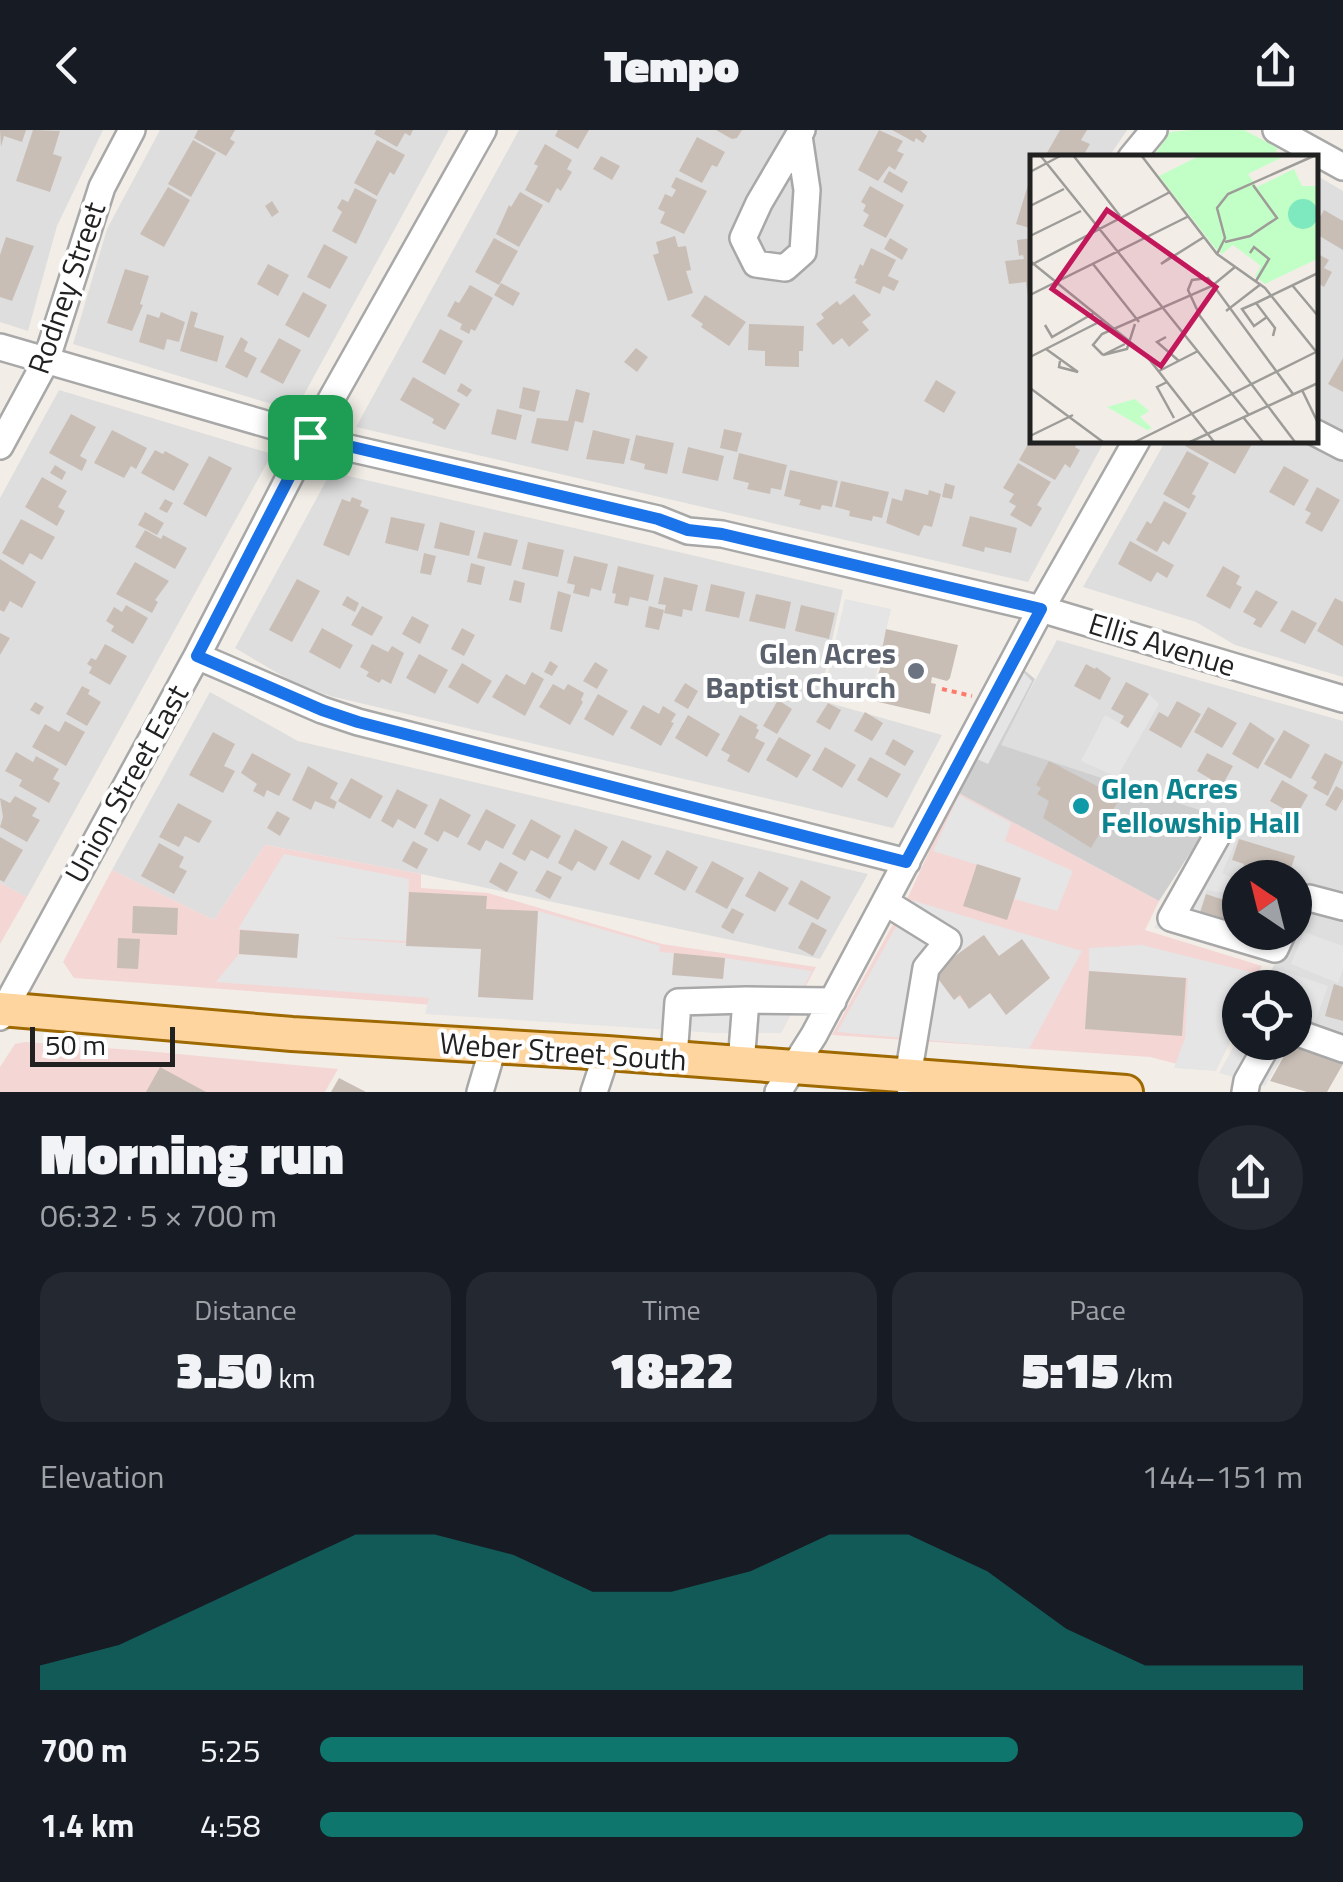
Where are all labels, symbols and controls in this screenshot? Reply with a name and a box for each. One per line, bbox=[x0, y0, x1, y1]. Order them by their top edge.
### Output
text: Tempo bbox=[604, 31, 739, 99]
icon: back bbox=[40, 38, 95, 93]
icon: share bbox=[1248, 38, 1303, 93]
inset map bbox=[1030, 155, 1318, 442]
street label: Rodney Street bbox=[15, 195, 117, 380]
pin bbox=[268, 395, 353, 480]
icon: arrive bbox=[283, 410, 338, 465]
street label: Ellis Avenue bbox=[1083, 600, 1241, 688]
place label: Glen Acres Baptist Church bbox=[705, 630, 896, 710]
marker: Glen Acres Baptist Church bbox=[905, 660, 927, 682]
street label: Union Street East bbox=[53, 675, 200, 891]
place label: Glen Acres Fellowship Hall bbox=[1101, 765, 1300, 845]
marker: Glen Acres Fellowship Hall bbox=[1070, 795, 1092, 817]
north arrow bbox=[1222, 860, 1312, 950]
map controls bbox=[1222, 860, 1312, 1060]
button: locate bbox=[1222, 970, 1312, 1060]
street label: Weber Street South bbox=[438, 1019, 688, 1083]
scale bar bbox=[30, 1022, 175, 1066]
text: 50 m bbox=[45, 1023, 106, 1066]
text: Morning run bbox=[40, 1112, 344, 1195]
button: share bbox=[1198, 1125, 1303, 1230]
text: 06:32 · 5 × 700 m bbox=[40, 1191, 277, 1239]
text: Distance bbox=[194, 1288, 297, 1331]
text: Time bbox=[642, 1288, 701, 1331]
text: Pace bbox=[1069, 1288, 1126, 1331]
text: 3.50 bbox=[176, 1331, 272, 1407]
text: 18:22 bbox=[609, 1331, 734, 1407]
text: 5:15 bbox=[1022, 1331, 1119, 1407]
text: km bbox=[272, 1356, 315, 1399]
text: /km bbox=[1119, 1356, 1173, 1399]
text: Elevation bbox=[40, 1452, 164, 1500]
text: 144–151 m bbox=[1141, 1452, 1303, 1500]
text: 700 m bbox=[40, 1726, 128, 1774]
text: 5:25 bbox=[200, 1726, 261, 1774]
text: 1.4 km bbox=[40, 1801, 134, 1849]
text: 4:58 bbox=[200, 1801, 261, 1849]

